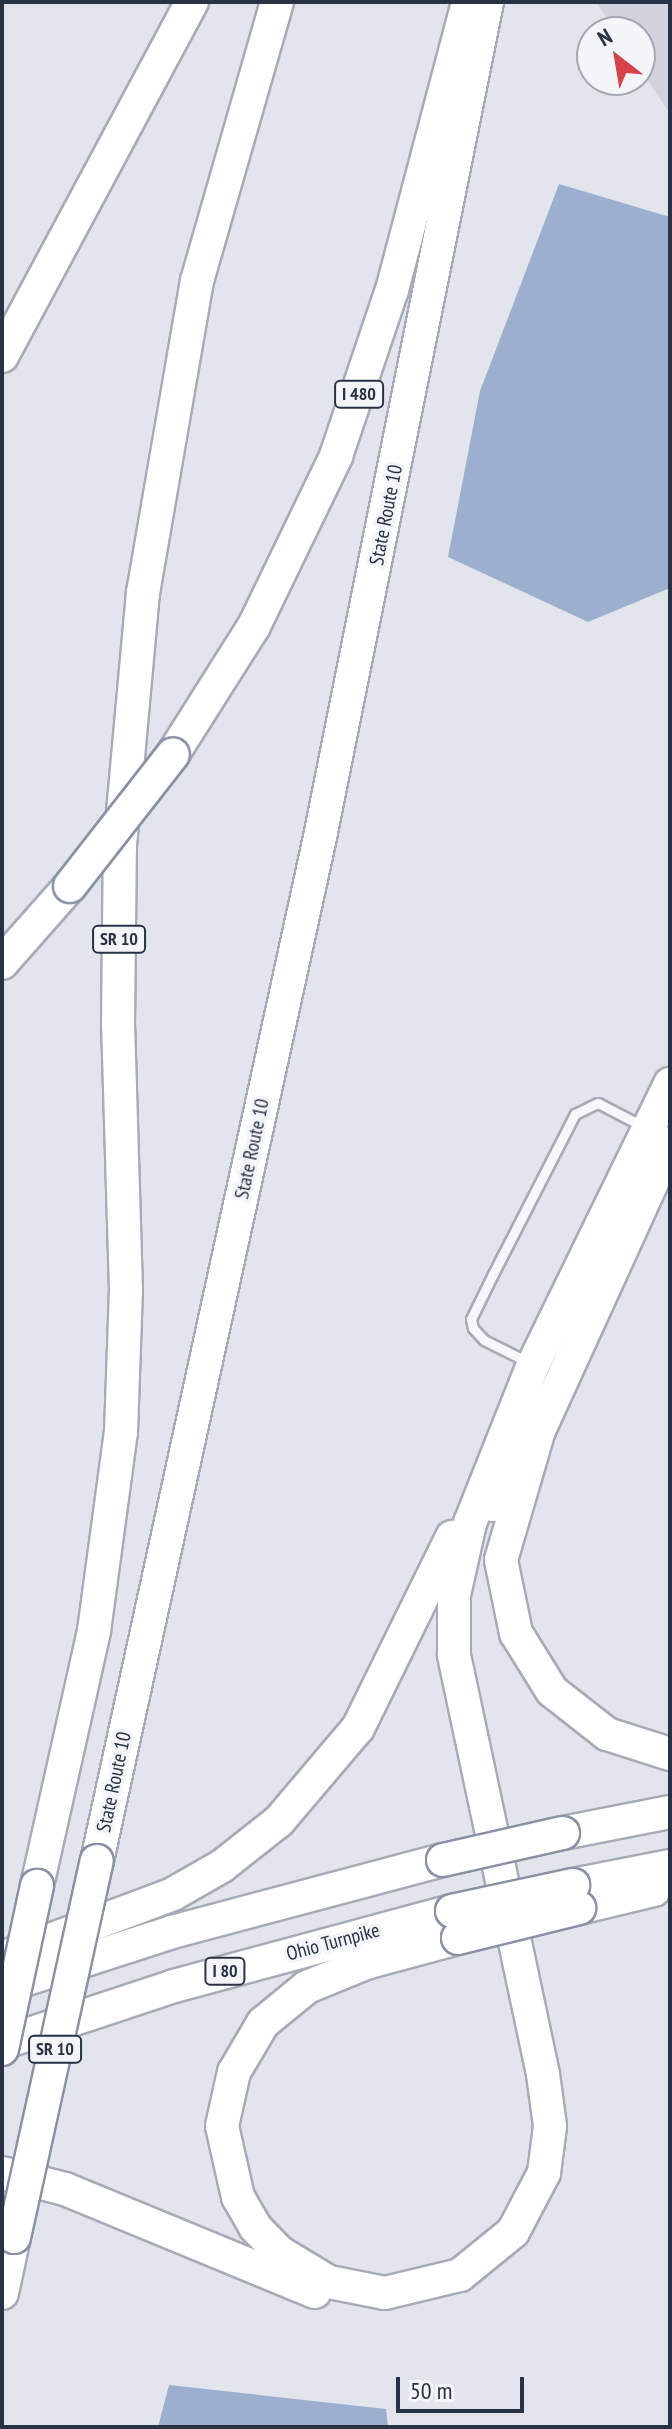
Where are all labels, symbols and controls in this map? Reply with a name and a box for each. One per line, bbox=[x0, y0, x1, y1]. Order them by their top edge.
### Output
north arrow bbox=[576, 16, 656, 96]
text: N bbox=[592, 22, 617, 52]
road number: I 480 bbox=[333, 380, 385, 408]
street label: State Route 10 bbox=[365, 463, 407, 567]
road number: SR 10 bbox=[91, 925, 147, 953]
street label: State Route 10 bbox=[230, 1097, 274, 1201]
street label: State Route 10 bbox=[92, 1730, 136, 1834]
street label: Ohio Turnpike bbox=[284, 1918, 382, 1966]
road number: I 80 bbox=[203, 1957, 247, 1985]
road number: SR 10 bbox=[27, 2035, 83, 2063]
scale bar bbox=[400, 2361, 528, 2411]
text: 50 m bbox=[410, 2375, 452, 2406]

